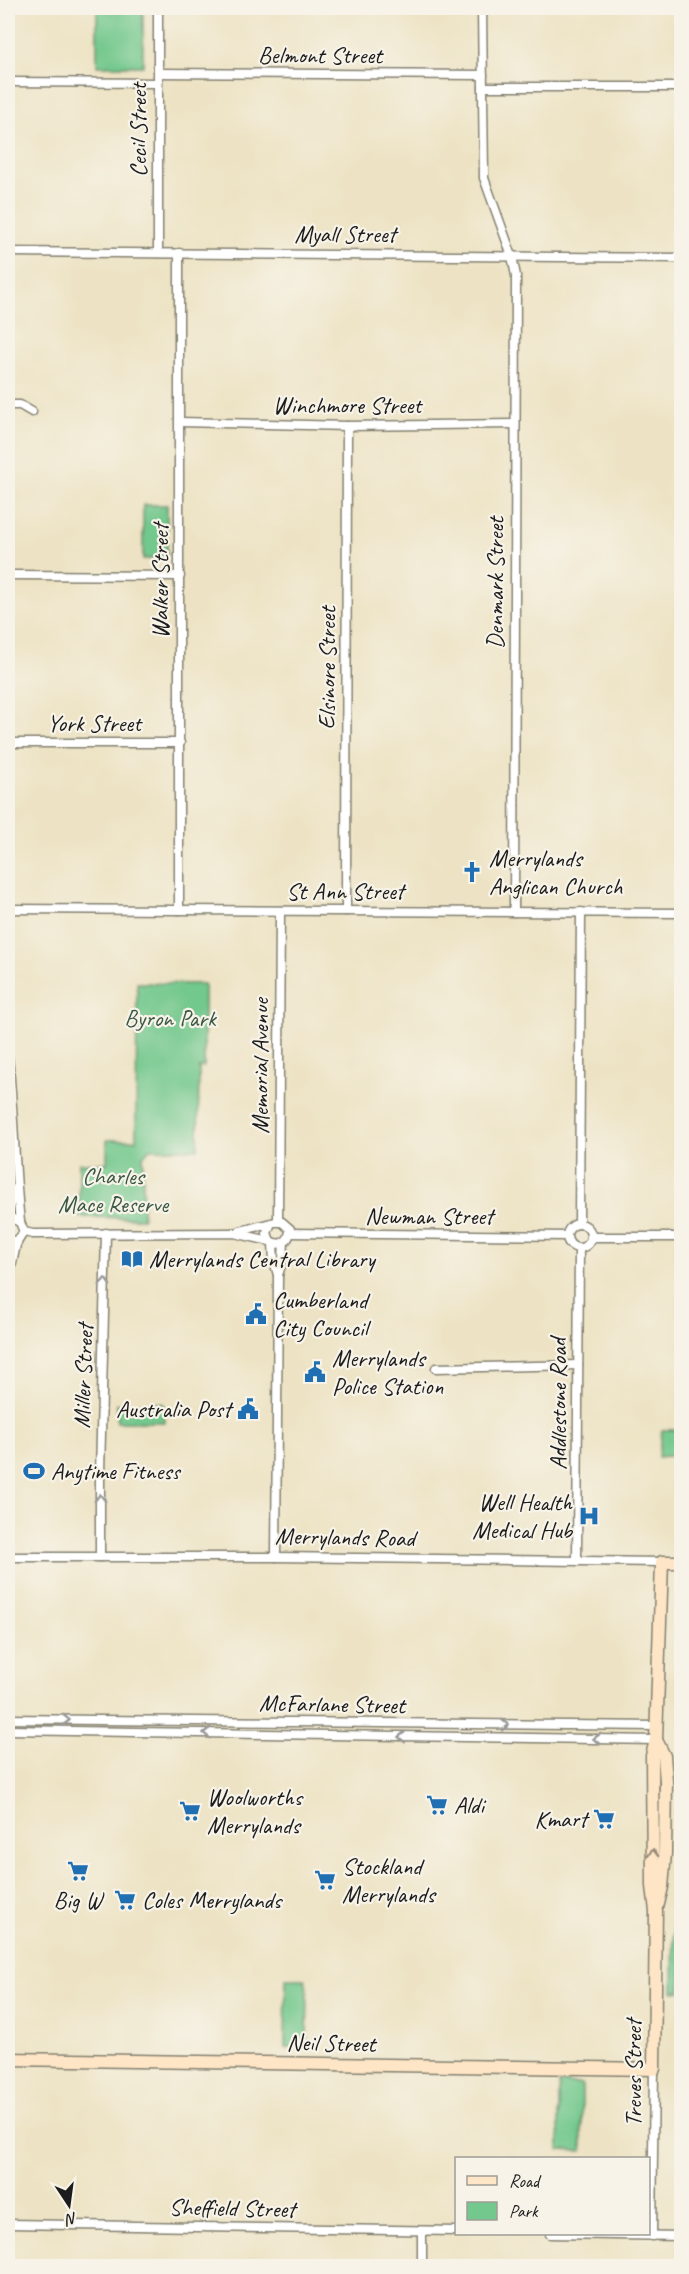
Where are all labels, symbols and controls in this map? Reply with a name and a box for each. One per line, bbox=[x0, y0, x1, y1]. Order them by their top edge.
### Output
street label: Belmont Street bbox=[258, 40, 384, 70]
street label: Cecil Street bbox=[123, 81, 153, 177]
street label: Myall Street bbox=[294, 219, 399, 249]
street label: Winchmore Street bbox=[273, 390, 423, 420]
street label: Denmark Street bbox=[480, 515, 510, 649]
street label: Walker Street bbox=[145, 520, 175, 639]
street label: Elsinore Street bbox=[312, 605, 342, 729]
street label: York Street bbox=[47, 708, 143, 738]
place label: Merrylands Anglican Church bbox=[489, 843, 624, 901]
church icon: Merrylands Anglican Church bbox=[460, 860, 484, 884]
street label: St Ann Street bbox=[286, 876, 407, 906]
street label: Memorial Avenue bbox=[245, 996, 275, 1134]
park label: Byron Park bbox=[124, 1003, 218, 1033]
park label: Charles Mace Reserve bbox=[58, 1161, 170, 1219]
street label: Newman Street bbox=[365, 1201, 496, 1231]
place label: Merrylands Central Library bbox=[149, 1244, 376, 1274]
library icon: Merrylands Central Library bbox=[120, 1247, 144, 1271]
one-way arrow bbox=[99, 1278, 111, 1287]
place label: Cumberland City Council bbox=[273, 1285, 371, 1343]
public building icon: Cumberland City Council bbox=[244, 1302, 268, 1326]
street label: Miller Street bbox=[66, 1320, 100, 1429]
street label: Addlestone Road bbox=[543, 1334, 573, 1470]
place label: Merrylands Police Station bbox=[332, 1343, 443, 1401]
public building icon: Merrylands Police Station bbox=[303, 1360, 327, 1384]
place label: Australia Post bbox=[116, 1394, 234, 1424]
public building icon: Australia Post bbox=[236, 1397, 260, 1421]
place label: Anytime Fitness bbox=[51, 1456, 181, 1486]
sports icon: Anytime Fitness bbox=[22, 1459, 46, 1483]
place label: Well Health Medical Hub bbox=[472, 1487, 574, 1545]
one-way arrow bbox=[94, 1494, 106, 1503]
hospital icon: Well Health Medical Hub bbox=[577, 1504, 601, 1528]
street label: Merrylands Road bbox=[275, 1521, 419, 1553]
street label: McFarlane Street bbox=[259, 1688, 407, 1720]
one-way arrow bbox=[61, 1714, 70, 1726]
one-way arrow bbox=[501, 1719, 510, 1731]
one-way arrow bbox=[203, 1727, 212, 1740]
one-way arrow bbox=[398, 1731, 407, 1743]
one-way arrow bbox=[593, 1733, 602, 1745]
place label: Woolworths Merrylands bbox=[207, 1782, 304, 1840]
place label: Aldi bbox=[454, 1790, 487, 1820]
supermarket icon: Aldi bbox=[425, 1793, 449, 1817]
supermarket icon: Woolworths Merrylands bbox=[178, 1799, 202, 1823]
place label: Kmart bbox=[535, 1804, 590, 1834]
supermarket icon: Kmart bbox=[592, 1807, 616, 1831]
one-way arrow bbox=[647, 1848, 659, 1857]
place label: Stockland Merrylands bbox=[342, 1851, 437, 1909]
supermarket icon: Big W bbox=[66, 1859, 90, 1883]
supermarket icon: Stockland Merrylands bbox=[313, 1868, 337, 1892]
place label: Big W bbox=[54, 1885, 105, 1915]
place label: Coles Merrylands bbox=[142, 1885, 283, 1915]
supermarket icon: Coles Merrylands bbox=[113, 1888, 137, 1912]
street label: Treves Street bbox=[618, 2016, 648, 2127]
street label: Neil Street bbox=[286, 2027, 378, 2059]
legend bbox=[455, 2157, 650, 2235]
text: Road bbox=[509, 2170, 542, 2192]
north arrow bbox=[39, 2175, 99, 2235]
street label: Sheffield Street bbox=[169, 2192, 298, 2224]
text: Park bbox=[509, 2200, 539, 2222]
text: N bbox=[62, 2208, 79, 2230]

